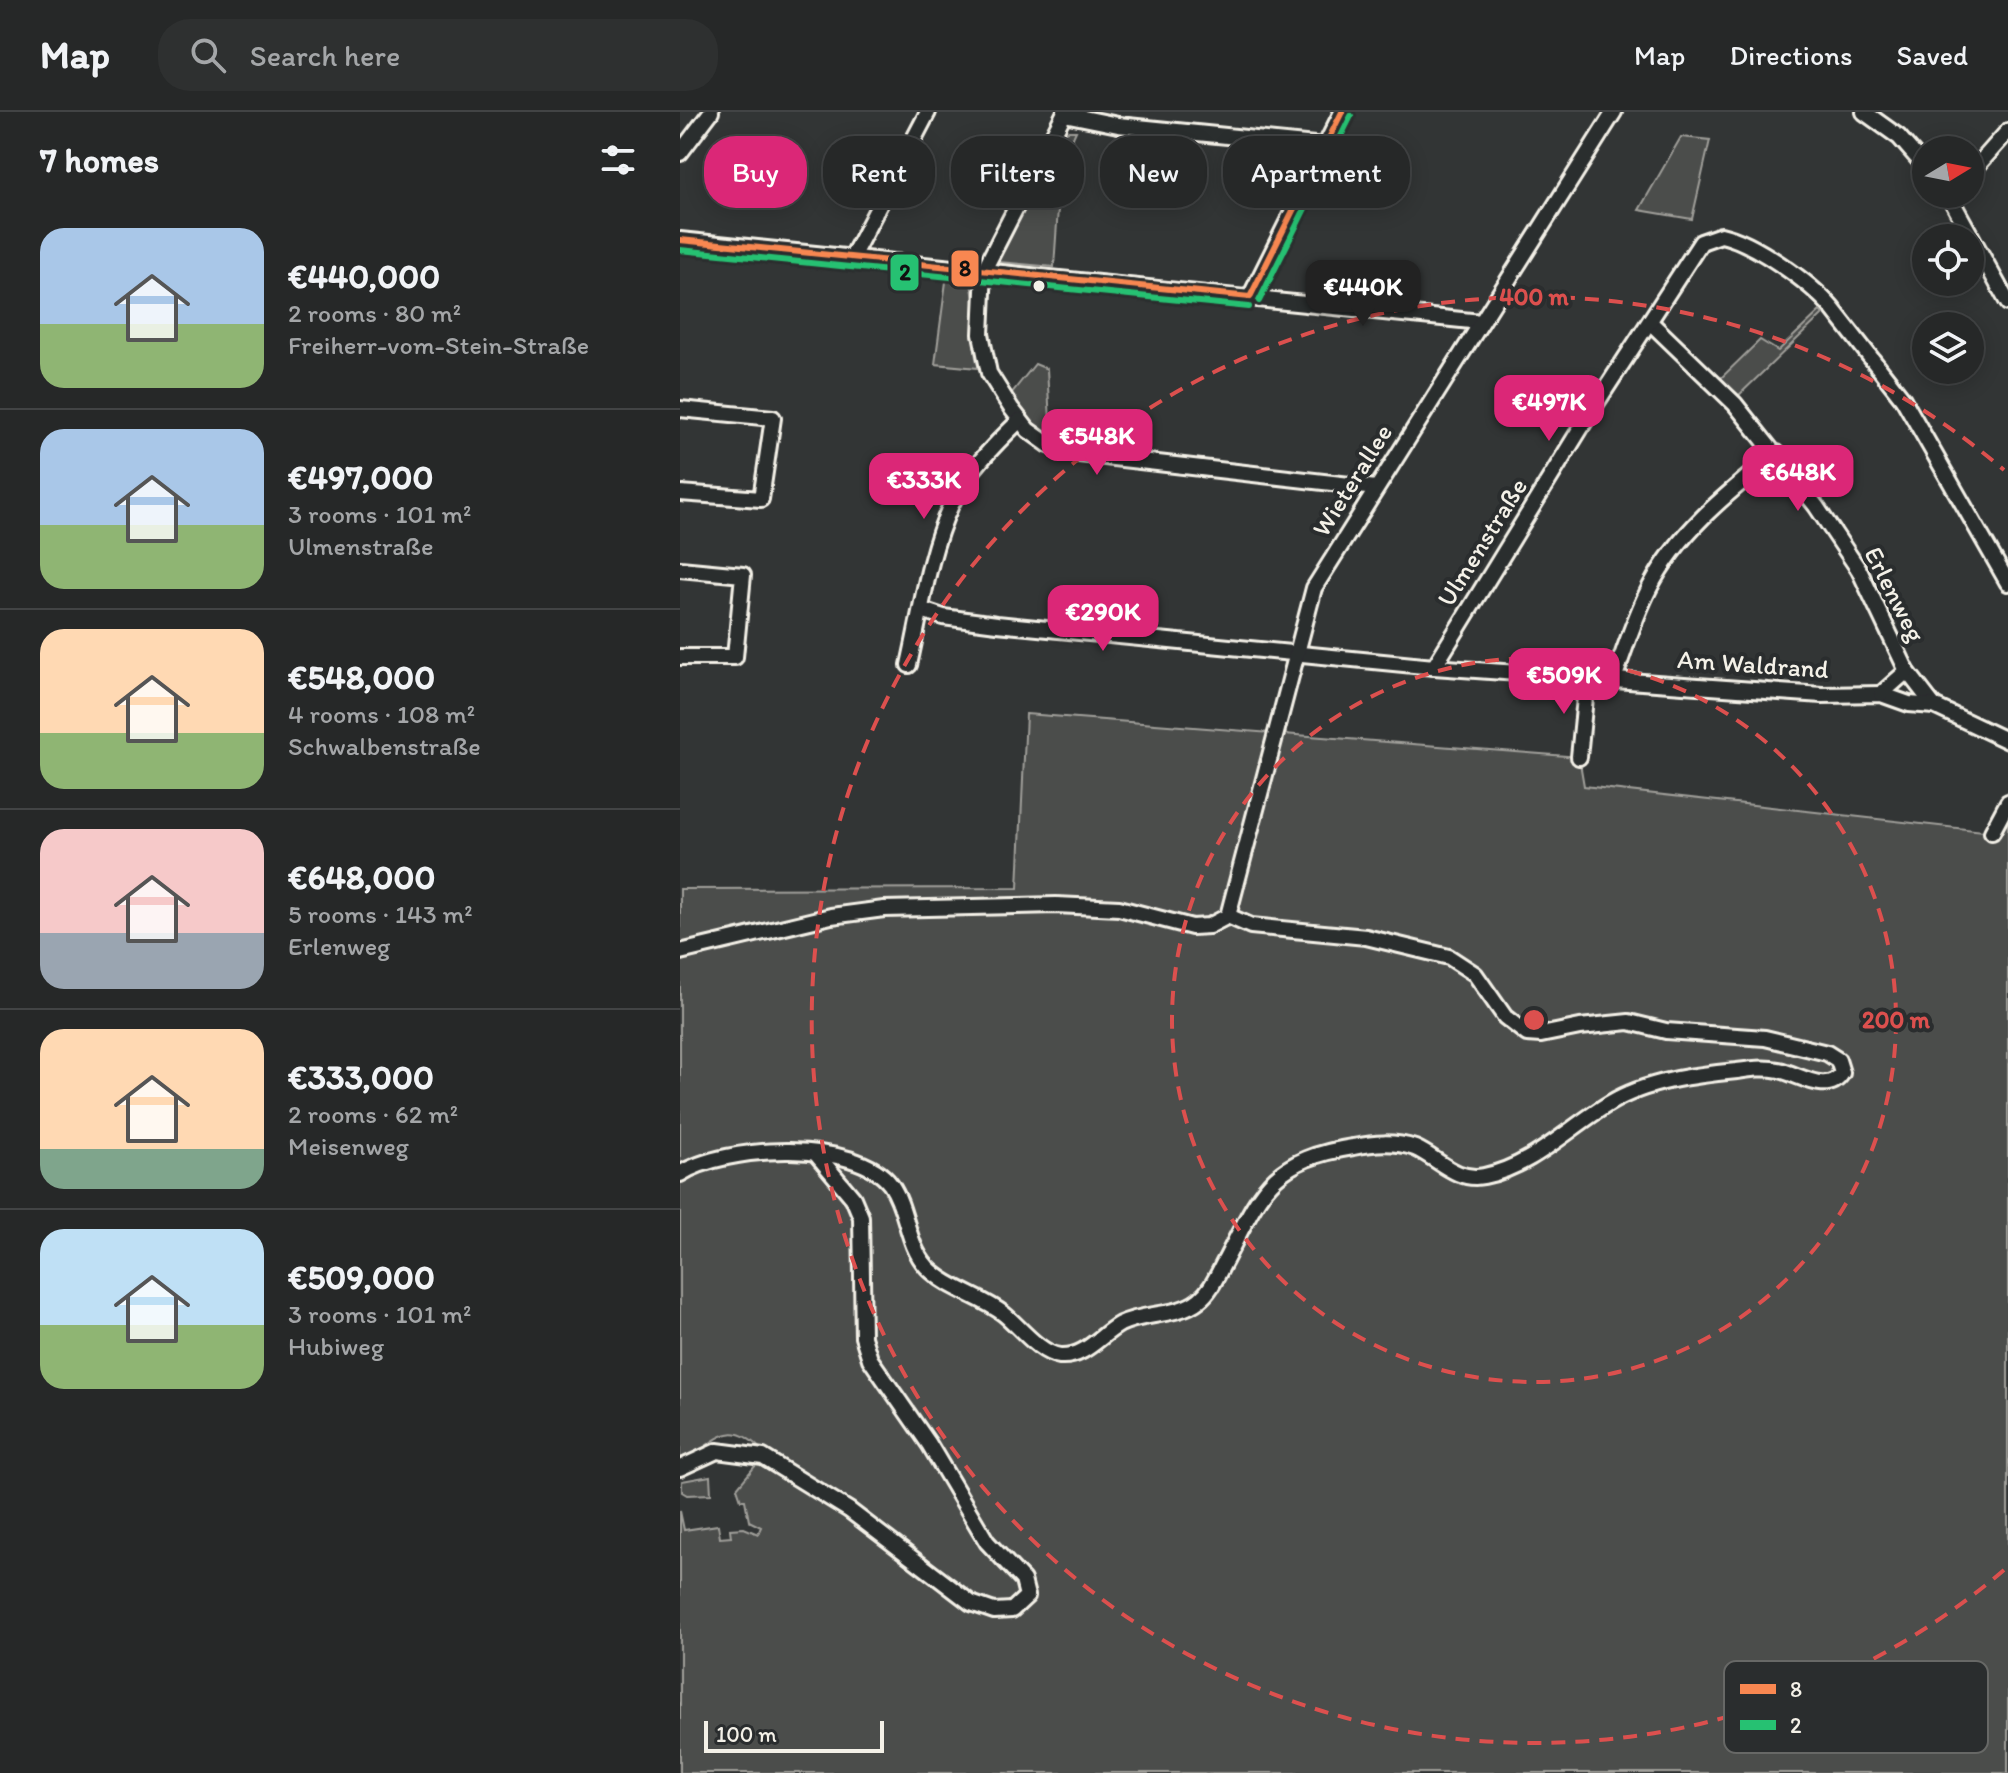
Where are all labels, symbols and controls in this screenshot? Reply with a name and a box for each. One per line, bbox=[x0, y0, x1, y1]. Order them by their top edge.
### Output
search box bbox=[158, 19, 718, 91]
text: Map bbox=[40, 32, 110, 78]
icon: search bbox=[186, 33, 230, 77]
text: Search here bbox=[250, 37, 400, 74]
text: Map bbox=[1634, 38, 1685, 72]
text: Directions bbox=[1729, 38, 1853, 72]
text: Saved bbox=[1897, 38, 1968, 72]
chip: Buy bbox=[704, 136, 807, 208]
chip: Rent bbox=[823, 136, 935, 208]
chip: Filters bbox=[951, 136, 1084, 208]
chip: New bbox=[1100, 136, 1207, 208]
chip: Apartment bbox=[1223, 136, 1410, 208]
north arrow bbox=[1912, 136, 1984, 208]
map controls bbox=[1912, 136, 1984, 384]
icon: filters bbox=[596, 138, 640, 182]
text: 7 homes bbox=[40, 140, 159, 181]
button: locate bbox=[1912, 224, 1984, 296]
line badge: 8 bbox=[950, 249, 980, 288]
line badge: 2 bbox=[889, 253, 920, 292]
text: 8 bbox=[959, 255, 971, 282]
text: €440,000 bbox=[288, 256, 440, 297]
text: 2 bbox=[899, 259, 911, 286]
icon: home bbox=[104, 260, 200, 356]
pin: €440K bbox=[1307, 260, 1419, 328]
text: €440K bbox=[1324, 270, 1402, 302]
unlabelled marker bbox=[1031, 278, 1047, 294]
text: 400 m bbox=[1499, 282, 1570, 311]
text: 2 rooms · 80 m² bbox=[288, 297, 461, 329]
button: layers bbox=[1912, 312, 1984, 384]
text: Freiherr-vom-Stein-Straße bbox=[288, 329, 589, 361]
pin: €497K bbox=[1493, 375, 1605, 443]
text: €497K bbox=[1512, 385, 1586, 417]
pin: €548K bbox=[1041, 409, 1153, 477]
street label: Wieterallee bbox=[1305, 418, 1399, 542]
text: €548K bbox=[1060, 419, 1134, 451]
pin: €648K bbox=[1742, 445, 1854, 513]
pin: €333K bbox=[868, 453, 980, 521]
text: €648K bbox=[1760, 455, 1836, 487]
text: €497,000 bbox=[288, 457, 433, 498]
icon: home bbox=[104, 461, 200, 557]
text: €333K bbox=[887, 463, 961, 495]
street label: Ulmenstraße bbox=[1430, 472, 1534, 612]
text: 3 rooms · 101 m² bbox=[288, 498, 471, 530]
text: Ulmenstraße bbox=[288, 530, 434, 562]
street label: Erlenweg bbox=[1858, 541, 1933, 648]
pin: €290K bbox=[1047, 585, 1159, 653]
text: €290K bbox=[1066, 595, 1140, 627]
street label: Am Waldrand bbox=[1676, 643, 1830, 685]
pin: €509K bbox=[1508, 648, 1620, 716]
text: €548,000 bbox=[288, 657, 435, 698]
text: €509K bbox=[1527, 658, 1601, 690]
icon: home bbox=[104, 661, 200, 757]
text: 4 rooms · 108 m² bbox=[288, 698, 475, 730]
text: Schwalbenstraße bbox=[288, 730, 481, 762]
text: €648,000 bbox=[288, 857, 435, 898]
icon: home bbox=[104, 861, 200, 957]
text: 5 rooms · 143 m² bbox=[288, 898, 473, 930]
text: Erlenweg bbox=[288, 930, 390, 962]
text: 200 m bbox=[1862, 1005, 1931, 1034]
centre of rings bbox=[1520, 1006, 1548, 1034]
text: €333,000 bbox=[288, 1057, 434, 1098]
icon: home bbox=[104, 1061, 200, 1157]
text: 2 rooms · 62 m² bbox=[288, 1098, 458, 1130]
text: Meisenweg bbox=[288, 1130, 409, 1162]
text: €509,000 bbox=[288, 1257, 435, 1298]
icon: home bbox=[104, 1261, 200, 1357]
text: 3 rooms · 101 m² bbox=[288, 1298, 471, 1330]
text: Hubiweg bbox=[288, 1330, 384, 1362]
legend bbox=[1724, 1661, 1988, 1753]
text: 8 bbox=[1790, 1676, 1802, 1703]
text: 2 bbox=[1790, 1712, 1802, 1739]
scale bar bbox=[704, 1717, 884, 1753]
text: 100 m bbox=[716, 1721, 777, 1748]

